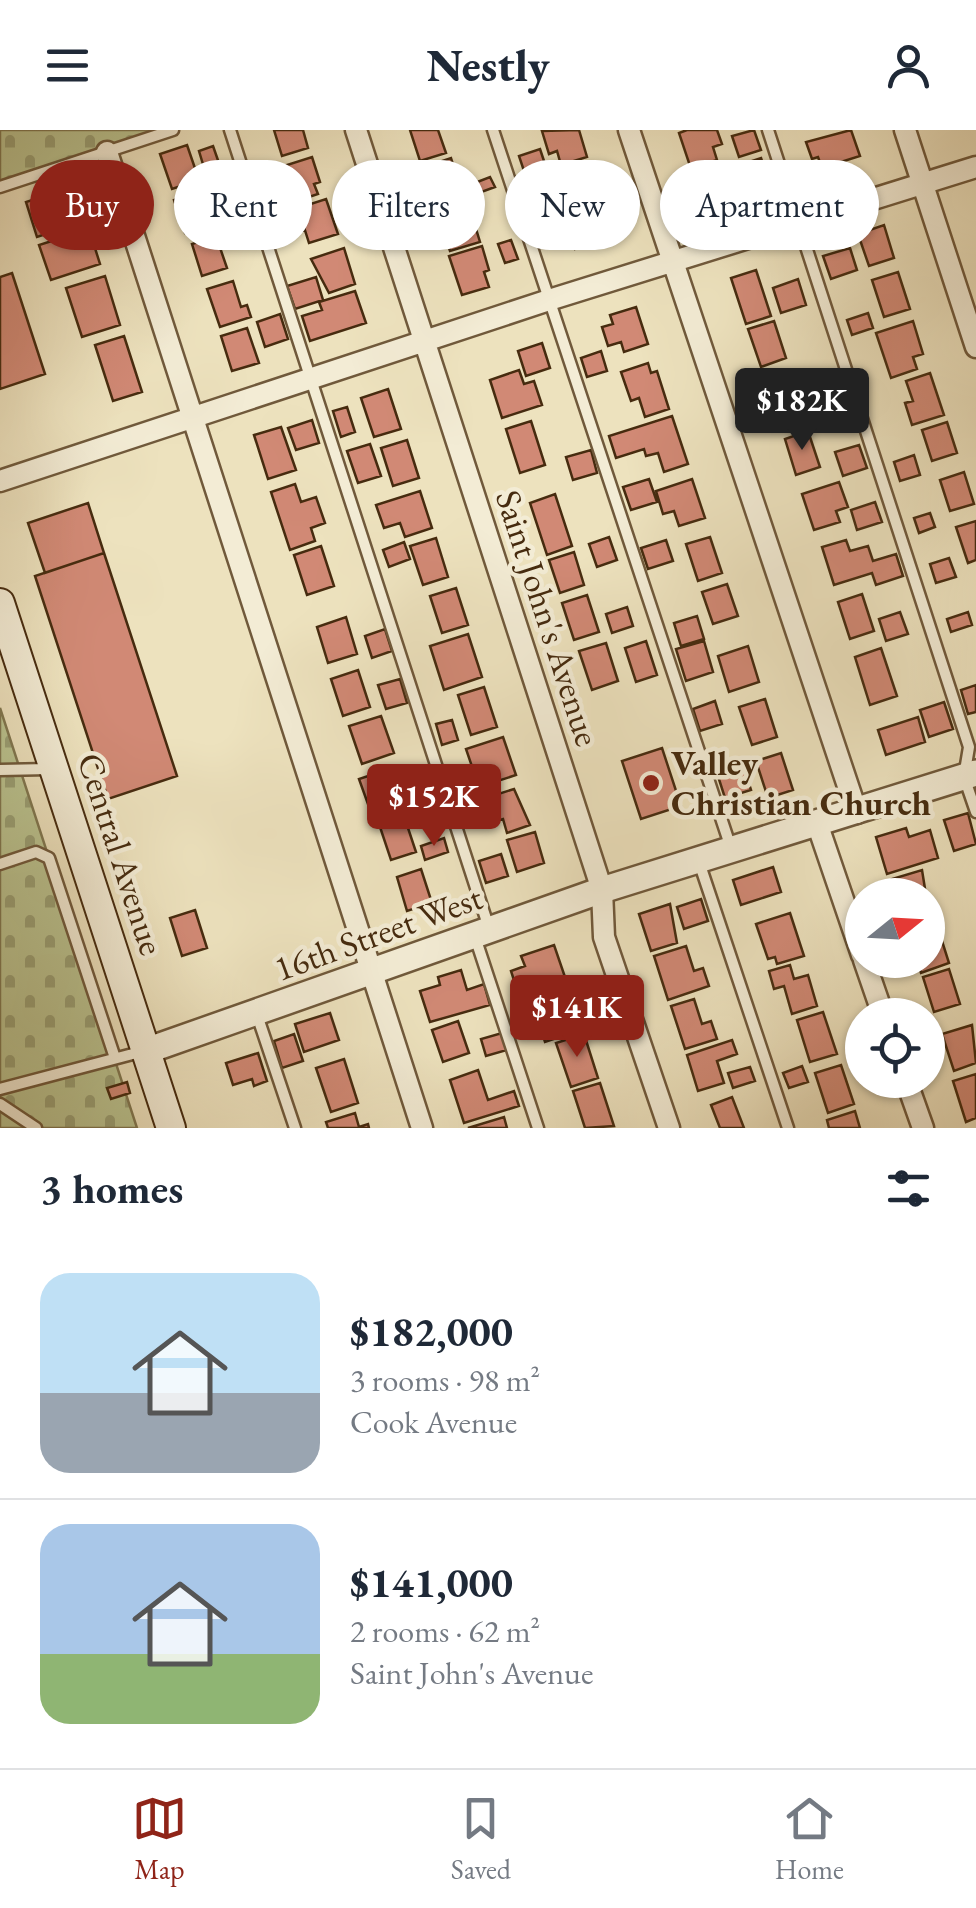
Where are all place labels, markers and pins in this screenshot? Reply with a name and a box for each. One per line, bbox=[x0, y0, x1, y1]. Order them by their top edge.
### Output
pin: $182K bbox=[732, 368, 872, 453]
place label: Valley Christian Church bbox=[671, 740, 931, 825]
pin: $152K bbox=[364, 764, 504, 849]
marker: Valley Christian Church bbox=[640, 772, 662, 794]
pin: $141K bbox=[507, 975, 647, 1060]

